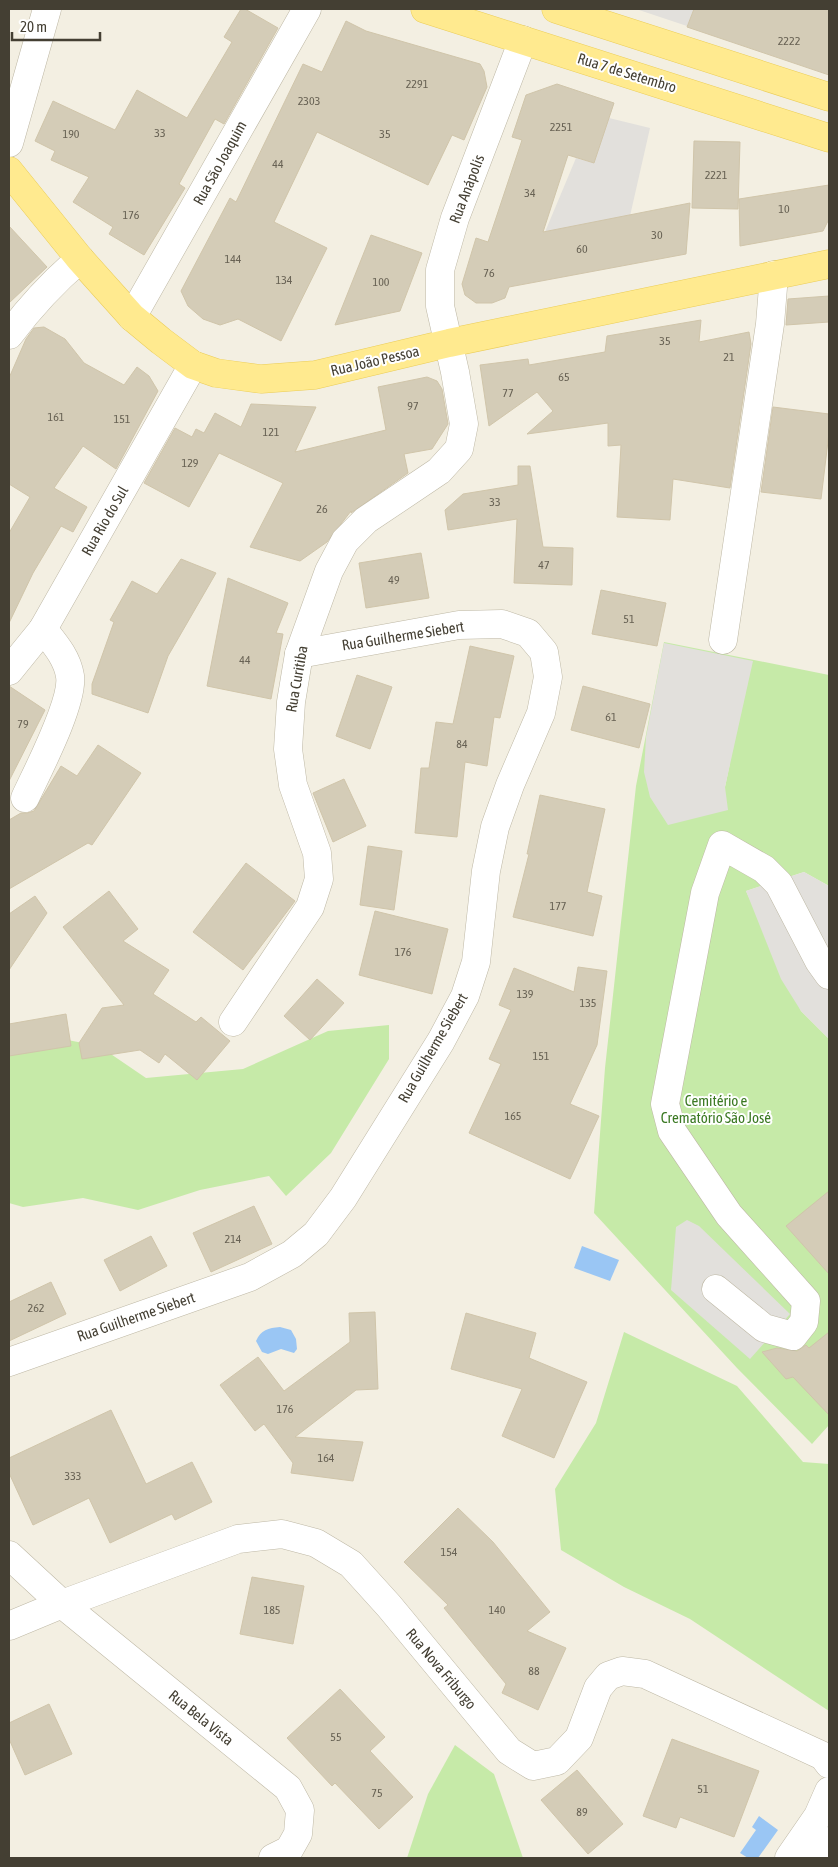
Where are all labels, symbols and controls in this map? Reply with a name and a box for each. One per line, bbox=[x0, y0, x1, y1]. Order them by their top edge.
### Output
scale bar bbox=[12, 10, 100, 42]
text: 20 m bbox=[20, 18, 47, 35]
house number: 2222 bbox=[778, 34, 800, 48]
street label: Rua 7 de Setembro bbox=[576, 49, 679, 96]
house number: 2291 bbox=[406, 77, 429, 91]
house number: 2303 bbox=[298, 94, 320, 108]
street label: Rua São Joaquim bbox=[189, 118, 250, 208]
house number: 2251 bbox=[550, 120, 573, 134]
house number: 33 bbox=[154, 126, 166, 140]
house number: 190 bbox=[63, 127, 80, 141]
house number: 35 bbox=[379, 127, 391, 141]
street label: Rua Anápolis bbox=[446, 152, 487, 226]
house number: 44 bbox=[272, 157, 284, 171]
house number: 2221 bbox=[705, 168, 728, 182]
house number: 34 bbox=[524, 186, 536, 200]
house number: 10 bbox=[778, 202, 790, 216]
house number: 176 bbox=[123, 208, 140, 222]
house number: 30 bbox=[651, 228, 663, 242]
house number: 60 bbox=[576, 242, 588, 256]
house number: 144 bbox=[225, 252, 242, 266]
house number: 76 bbox=[483, 266, 495, 280]
house number: 134 bbox=[276, 273, 293, 287]
house number: 100 bbox=[373, 275, 390, 289]
house number: 35 bbox=[659, 334, 671, 348]
street label: Rua João Pessoa bbox=[329, 342, 421, 379]
house number: 21 bbox=[723, 350, 735, 364]
house number: 65 bbox=[558, 370, 570, 384]
house number: 77 bbox=[502, 386, 514, 400]
house number: 97 bbox=[407, 399, 419, 413]
house number: 161 bbox=[48, 410, 65, 424]
house number: 151 bbox=[114, 412, 131, 426]
house number: 121 bbox=[263, 425, 280, 439]
house number: 129 bbox=[182, 456, 199, 470]
street label: Rua Rio do Sul bbox=[78, 483, 131, 559]
house number: 33 bbox=[489, 495, 501, 509]
house number: 26 bbox=[316, 502, 328, 516]
house number: 47 bbox=[538, 558, 550, 572]
house number: 49 bbox=[388, 573, 400, 587]
house number: 51 bbox=[623, 612, 635, 626]
street label: Rua Guilherme Siebert bbox=[341, 617, 465, 654]
street label: Rua Curitiba bbox=[282, 644, 311, 714]
house number: 44 bbox=[239, 653, 251, 667]
house number: 61 bbox=[605, 710, 617, 724]
house number: 79 bbox=[17, 717, 29, 731]
house number: 84 bbox=[456, 737, 468, 751]
house number: 177 bbox=[550, 899, 567, 913]
house number: 176 bbox=[395, 945, 412, 959]
house number: 139 bbox=[517, 987, 534, 1001]
street label: Rua Guilherme Siebert bbox=[394, 990, 471, 1106]
house number: 135 bbox=[580, 996, 596, 1010]
house number: 151 bbox=[533, 1049, 550, 1063]
park label: Cemitério e Crematório São José bbox=[661, 1092, 771, 1126]
house number: 165 bbox=[505, 1109, 521, 1123]
house number: 214 bbox=[225, 1232, 242, 1246]
street label: Rua Guilherme Siebert bbox=[75, 1288, 197, 1345]
house number: 262 bbox=[28, 1301, 44, 1315]
house number: 176 bbox=[277, 1402, 294, 1416]
house number: 164 bbox=[318, 1451, 335, 1465]
house number: 333 bbox=[65, 1469, 81, 1483]
house number: 154 bbox=[441, 1545, 458, 1559]
house number: 185 bbox=[264, 1603, 280, 1617]
house number: 140 bbox=[489, 1603, 506, 1617]
street label: Rua Nova Friburgo bbox=[403, 1625, 480, 1712]
house number: 88 bbox=[528, 1664, 540, 1678]
street label: Rua Bela Vista bbox=[166, 1686, 237, 1749]
house number: 55 bbox=[330, 1730, 342, 1744]
house number: 51 bbox=[697, 1782, 709, 1796]
house number: 75 bbox=[371, 1786, 383, 1800]
house number: 89 bbox=[576, 1805, 588, 1819]

